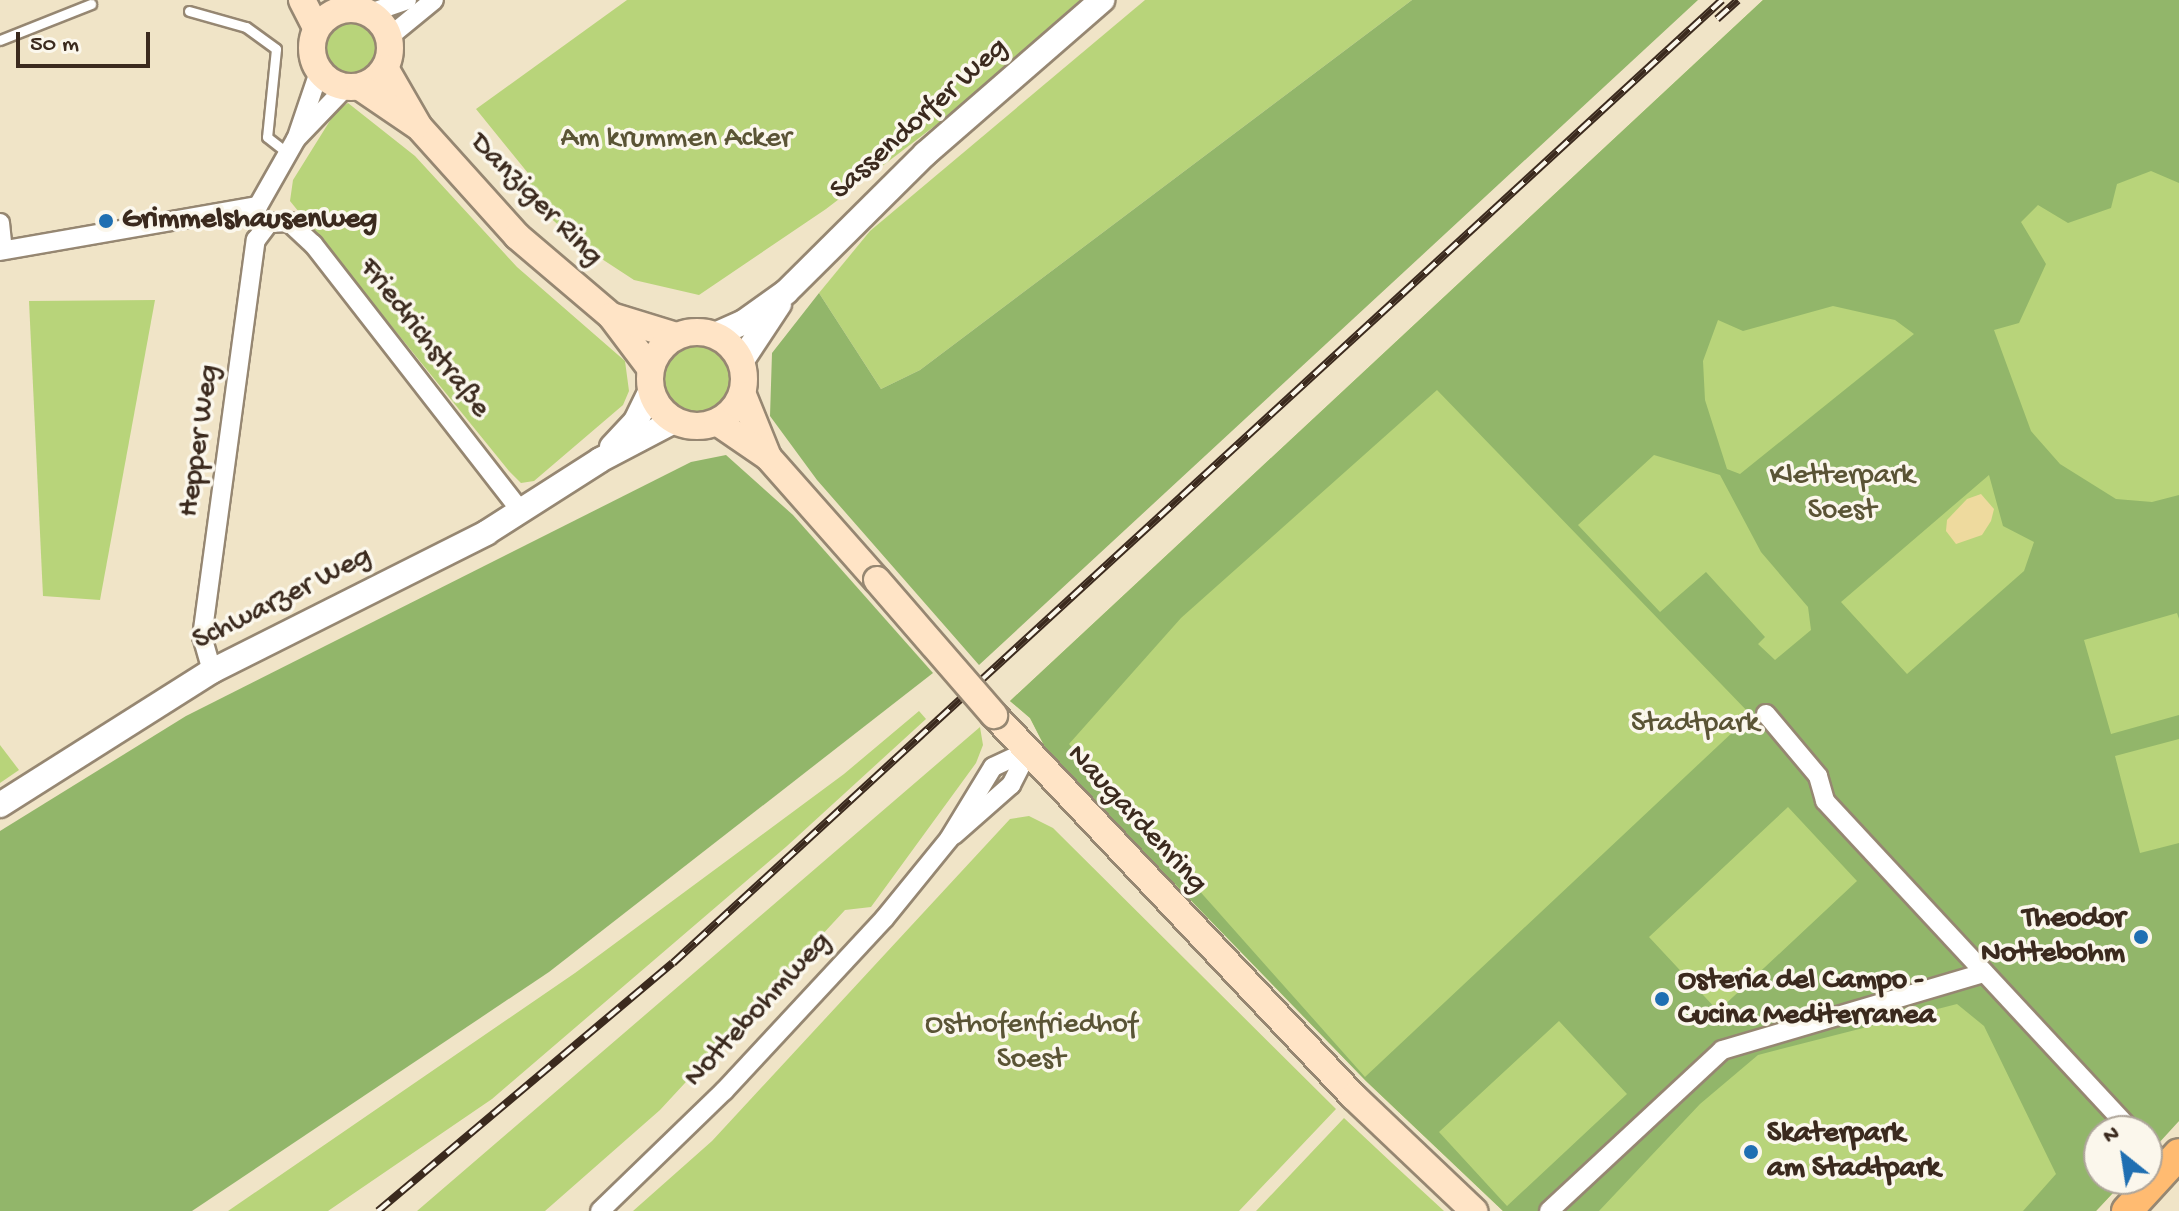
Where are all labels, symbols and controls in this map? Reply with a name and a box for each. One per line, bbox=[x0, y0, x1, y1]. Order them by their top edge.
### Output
scale bar bbox=[20, 16, 154, 66]
text: 50 m bbox=[30, 31, 79, 60]
street label: Sassendorfer Weg bbox=[824, 31, 1016, 209]
park label: Am krummen Acker bbox=[561, 122, 791, 158]
street label: Danziger Ring bbox=[461, 127, 609, 275]
place label: Grimmelshausenweg bbox=[122, 203, 377, 239]
marker: Grimmelshausenweg bbox=[97, 212, 115, 230]
street label: Friedrichstraße bbox=[349, 252, 497, 426]
street label: Hepper Weg bbox=[173, 363, 229, 519]
park label: Kletterpark Soest bbox=[1770, 459, 1914, 530]
street label: Schwarzer Weg bbox=[188, 540, 378, 660]
park label: Stadtpark bbox=[1631, 707, 1759, 743]
street label: Naugardenring bbox=[1058, 738, 1214, 902]
place label: Theodor Nottebohm bbox=[1981, 902, 2125, 972]
street label: Nottebohmweg bbox=[678, 926, 840, 1096]
marker: Theodor Nottebohm bbox=[2132, 928, 2150, 946]
place label: Osteria del Campo - Cucina Mediterranea bbox=[1678, 964, 1935, 1034]
marker: Osteria del Campo - Cucina Mediterranea bbox=[1653, 990, 1671, 1008]
park label: Osthofenfriedhof Soest bbox=[925, 1008, 1137, 1078]
north arrow bbox=[2083, 1115, 2163, 1195]
place label: Skaterpark am Stadtpark bbox=[1767, 1117, 1940, 1188]
text: N bbox=[2099, 1121, 2125, 1151]
marker: Skaterpark am Stadtpark bbox=[1742, 1143, 1760, 1161]

